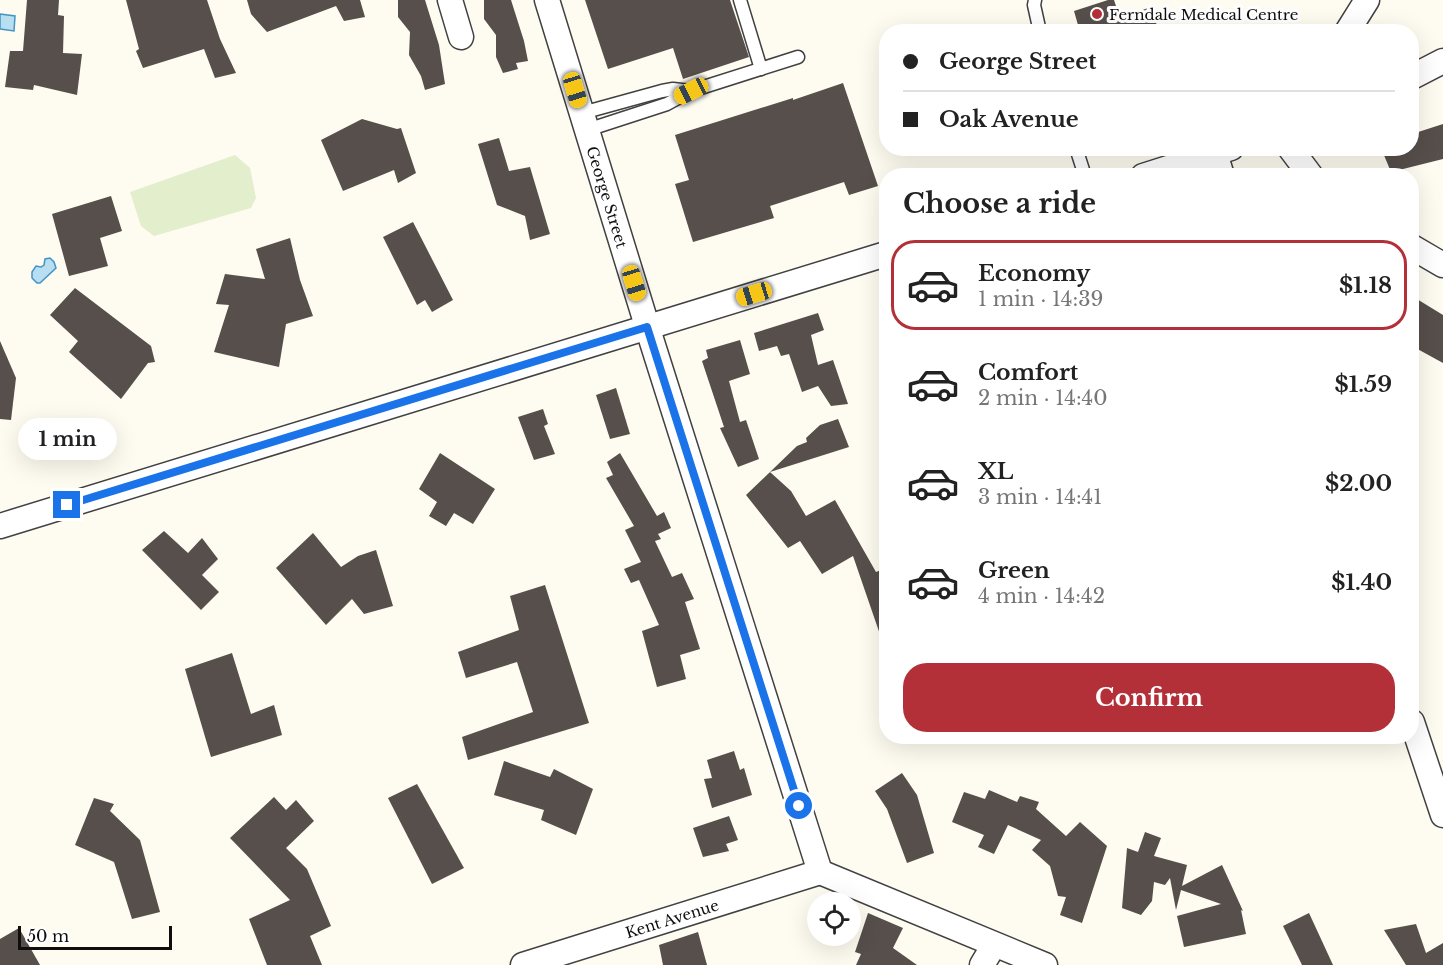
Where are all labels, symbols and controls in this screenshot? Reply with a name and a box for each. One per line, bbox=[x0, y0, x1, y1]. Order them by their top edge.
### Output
place label: Ferndale Medical Centre bbox=[1109, 5, 1298, 24]
marker: Ferndale Medical Centre bbox=[1090, 7, 1104, 21]
text: George Street bbox=[939, 48, 1096, 75]
car bbox=[561, 70, 589, 110]
car bbox=[671, 75, 711, 107]
text: Oak Avenue bbox=[939, 106, 1079, 133]
street label: George Street bbox=[583, 144, 632, 251]
text: Choose a ride bbox=[903, 187, 1096, 220]
icon: car bbox=[906, 258, 960, 312]
text: Economy bbox=[978, 260, 1090, 287]
car bbox=[620, 263, 648, 303]
text: $1.18 bbox=[1339, 272, 1392, 299]
car bbox=[734, 280, 774, 308]
text: 1 min · 14:39 bbox=[978, 287, 1103, 311]
icon: car bbox=[906, 357, 960, 411]
text: Comfort bbox=[978, 359, 1078, 386]
text: $1.59 bbox=[1335, 371, 1392, 398]
text: 2 min · 14:40 bbox=[978, 386, 1108, 410]
callout: 1 min bbox=[17, 418, 116, 460]
text: 1 min bbox=[39, 427, 96, 451]
icon: car bbox=[906, 456, 960, 510]
text: XL bbox=[978, 458, 1013, 485]
text: $2.00 bbox=[1325, 470, 1392, 497]
text: 3 min · 14:41 bbox=[978, 485, 1102, 509]
route end bbox=[53, 491, 80, 518]
icon: car bbox=[906, 555, 960, 609]
text: Green bbox=[978, 557, 1050, 584]
text: $1.40 bbox=[1331, 569, 1392, 596]
text: 4 min · 14:42 bbox=[978, 584, 1105, 608]
button: Confirm bbox=[903, 663, 1395, 732]
route start bbox=[785, 792, 812, 819]
map controls bbox=[807, 892, 861, 946]
button: locate bbox=[807, 892, 861, 946]
street label: Kent Avenue bbox=[623, 895, 721, 942]
scale bar bbox=[18, 923, 172, 950]
text: 50 m bbox=[27, 926, 69, 946]

